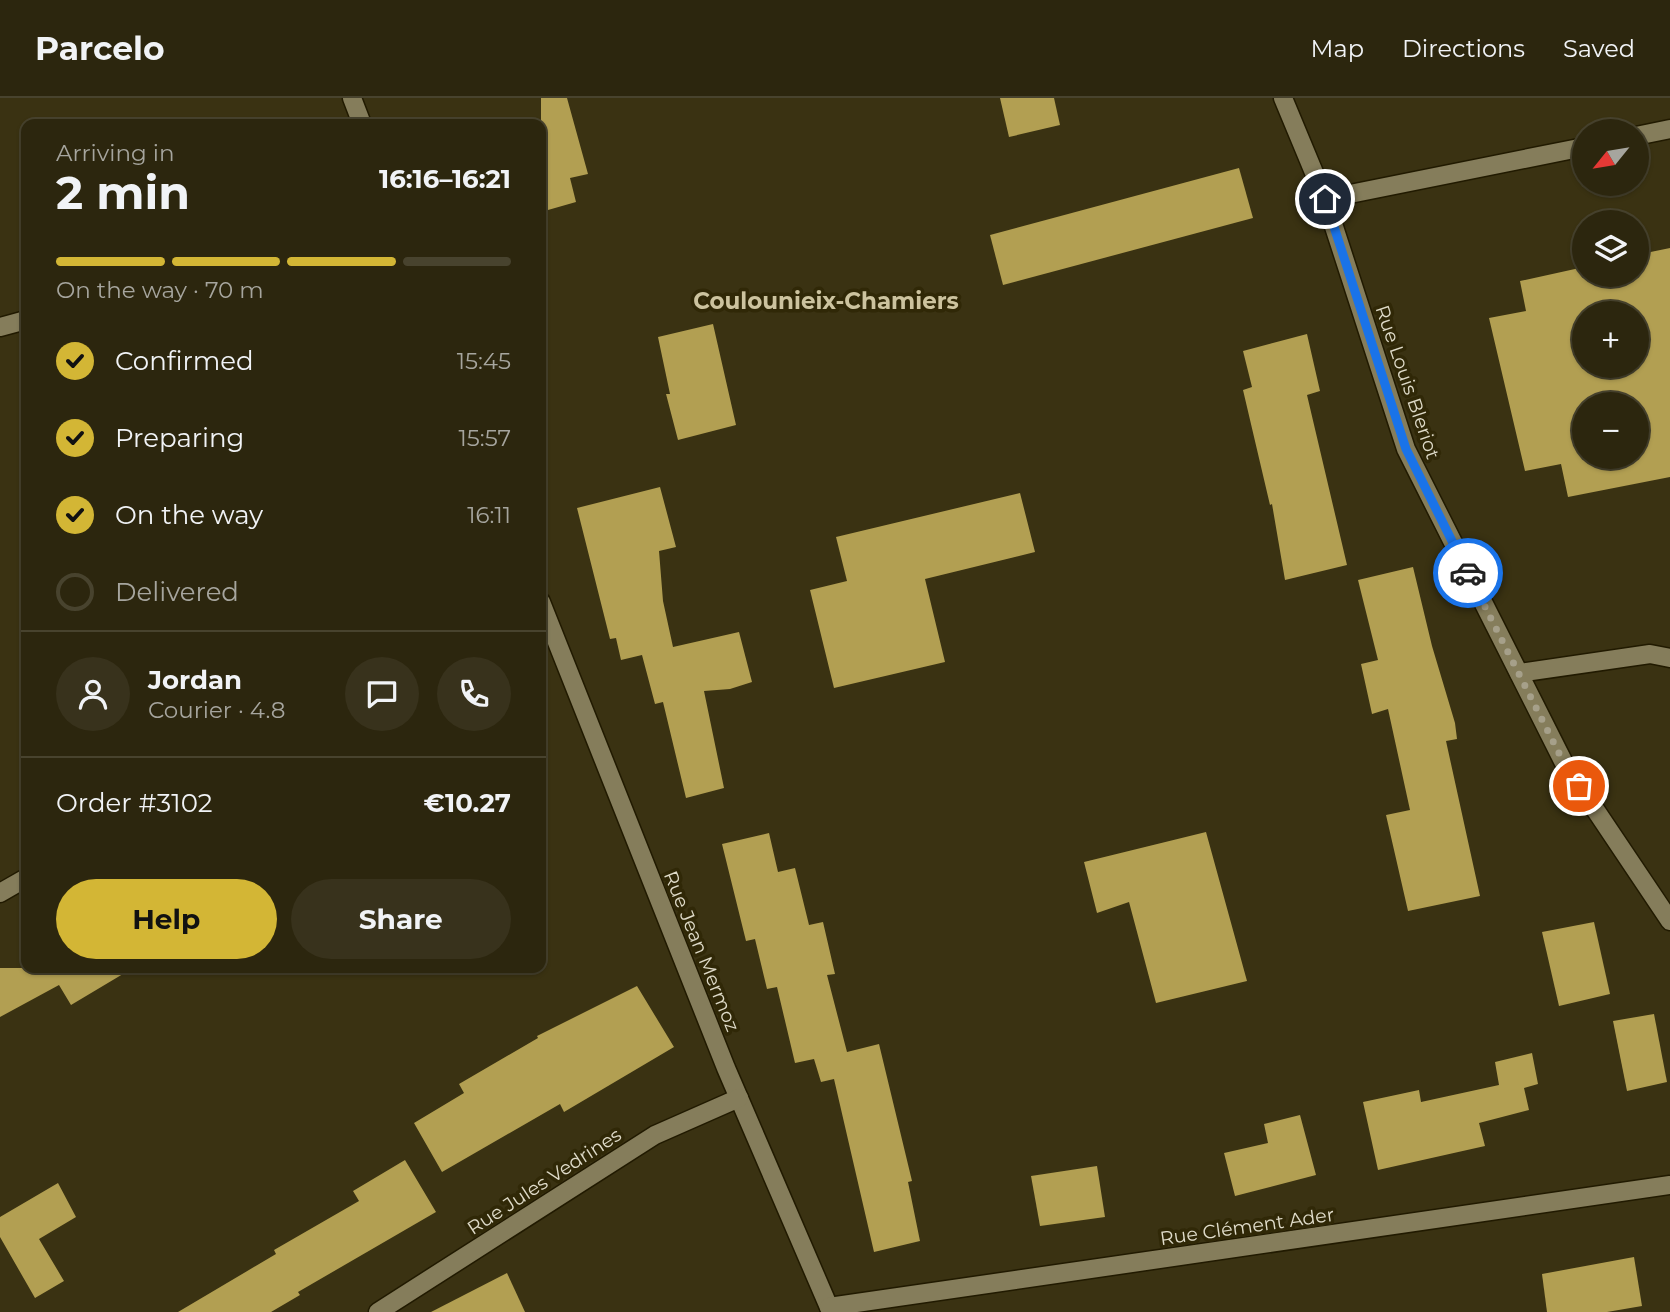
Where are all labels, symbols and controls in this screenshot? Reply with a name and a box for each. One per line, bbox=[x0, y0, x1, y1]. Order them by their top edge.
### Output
text: Parcelo bbox=[35, 28, 165, 68]
text: Map bbox=[1311, 34, 1364, 63]
text: Directions bbox=[1402, 34, 1525, 63]
text: Saved bbox=[1563, 34, 1635, 63]
north arrow bbox=[1572, 119, 1648, 196]
map controls bbox=[1572, 119, 1649, 469]
text: Arriving in bbox=[56, 139, 175, 167]
text: 16:16–16:21 bbox=[379, 163, 511, 195]
text: 2 min bbox=[56, 164, 190, 221]
pin bbox=[1295, 169, 1355, 229]
icon: home bbox=[1306, 180, 1344, 218]
button: layers bbox=[1572, 210, 1649, 287]
text: On the way · 70 m bbox=[56, 276, 264, 304]
district label: Coulounieix-Chamiers bbox=[693, 287, 959, 315]
button: + bbox=[1572, 301, 1649, 378]
street label: Rue Louis Bleriot bbox=[1370, 302, 1445, 462]
icon: check bbox=[56, 342, 94, 380]
text: Confirmed bbox=[115, 345, 254, 377]
text: 15:45 bbox=[457, 347, 511, 375]
button: − bbox=[1572, 392, 1649, 469]
icon: check bbox=[56, 419, 94, 457]
text: Preparing bbox=[115, 422, 244, 454]
text: 15:57 bbox=[459, 424, 511, 452]
icon: check bbox=[56, 496, 94, 534]
text: On the way bbox=[115, 499, 263, 531]
text: 16:11 bbox=[467, 501, 511, 529]
courier bbox=[1433, 538, 1503, 608]
icon: car bbox=[1449, 554, 1487, 592]
text: Delivered bbox=[115, 576, 239, 608]
button: person bbox=[56, 657, 130, 731]
button: chat bbox=[345, 657, 419, 731]
button: phone bbox=[437, 657, 511, 731]
text: Jordan bbox=[148, 664, 242, 696]
text: Courier · 4.8 bbox=[148, 696, 285, 724]
pin bbox=[1549, 756, 1609, 816]
icon: bag bbox=[1560, 767, 1598, 805]
text: Order #3102 bbox=[56, 787, 213, 819]
text: €10.27 bbox=[424, 787, 511, 819]
street label: Rue Jean Mermoz bbox=[659, 867, 744, 1035]
button: Help bbox=[56, 879, 277, 959]
button: Share bbox=[291, 879, 511, 959]
street label: Rue Jules Vedrines bbox=[463, 1123, 626, 1240]
street label: Rue Clément Ader bbox=[1158, 1203, 1336, 1250]

